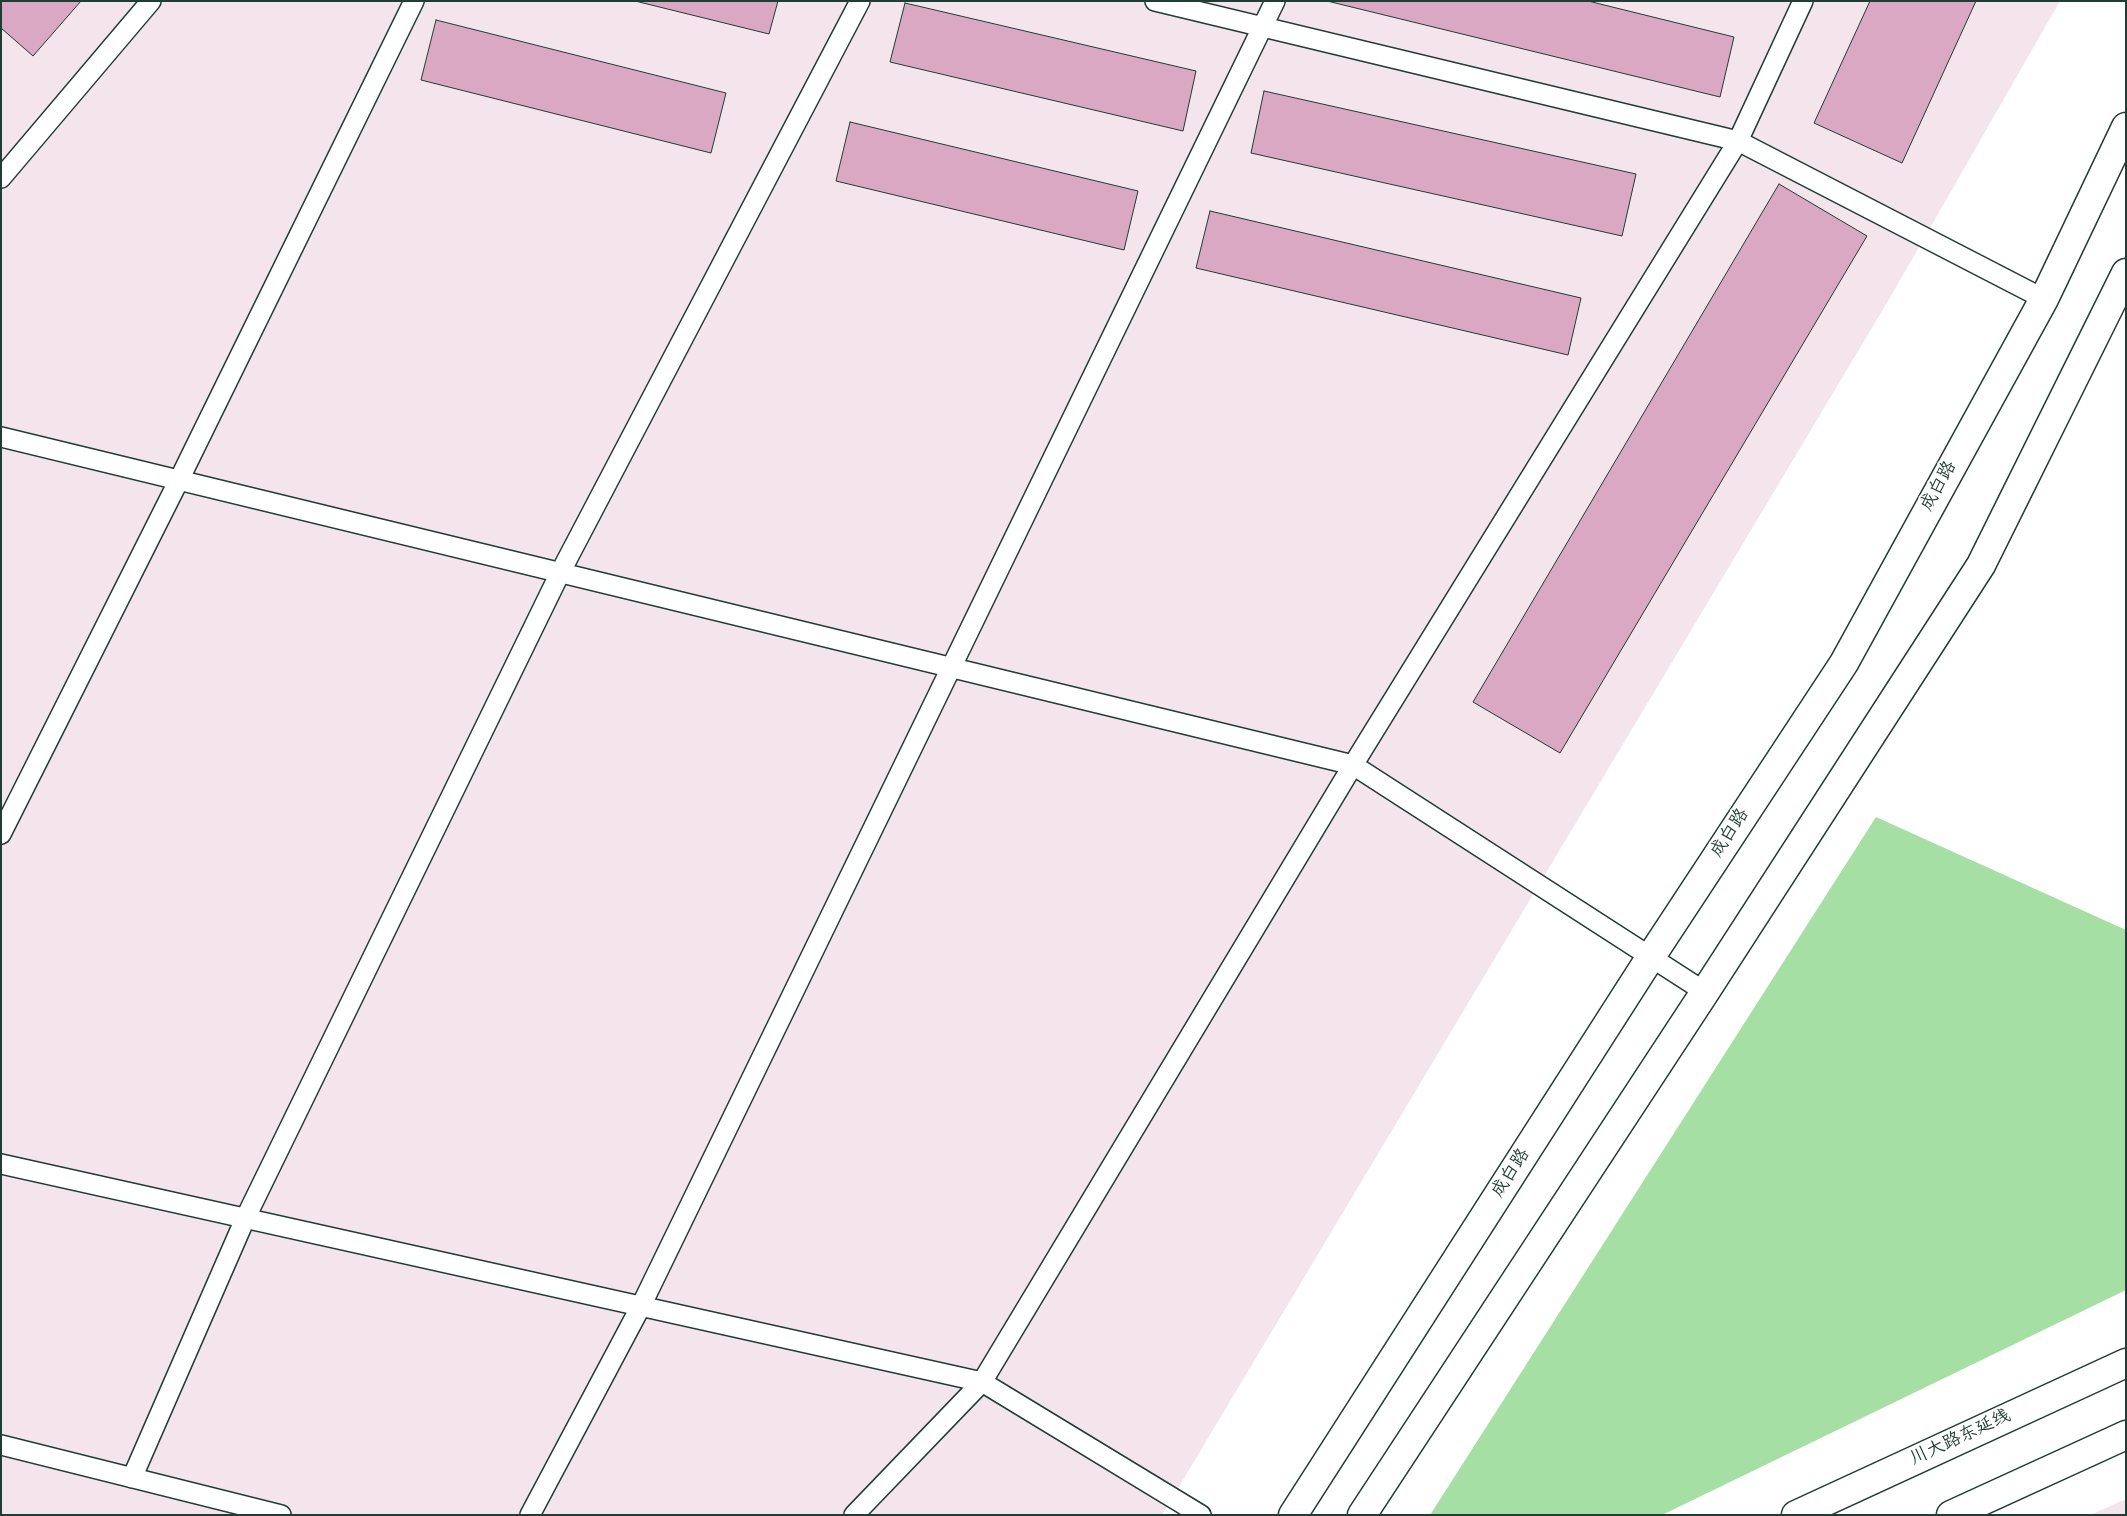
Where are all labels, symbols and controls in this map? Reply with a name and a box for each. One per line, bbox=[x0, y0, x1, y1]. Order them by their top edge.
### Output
street label: 成白路 bbox=[1917, 458, 1963, 516]
street label: 成白路 bbox=[1707, 805, 1755, 863]
street label: 成白路 bbox=[1488, 1145, 1536, 1203]
street label: 川大路东延线 bbox=[1907, 1406, 2015, 1472]

